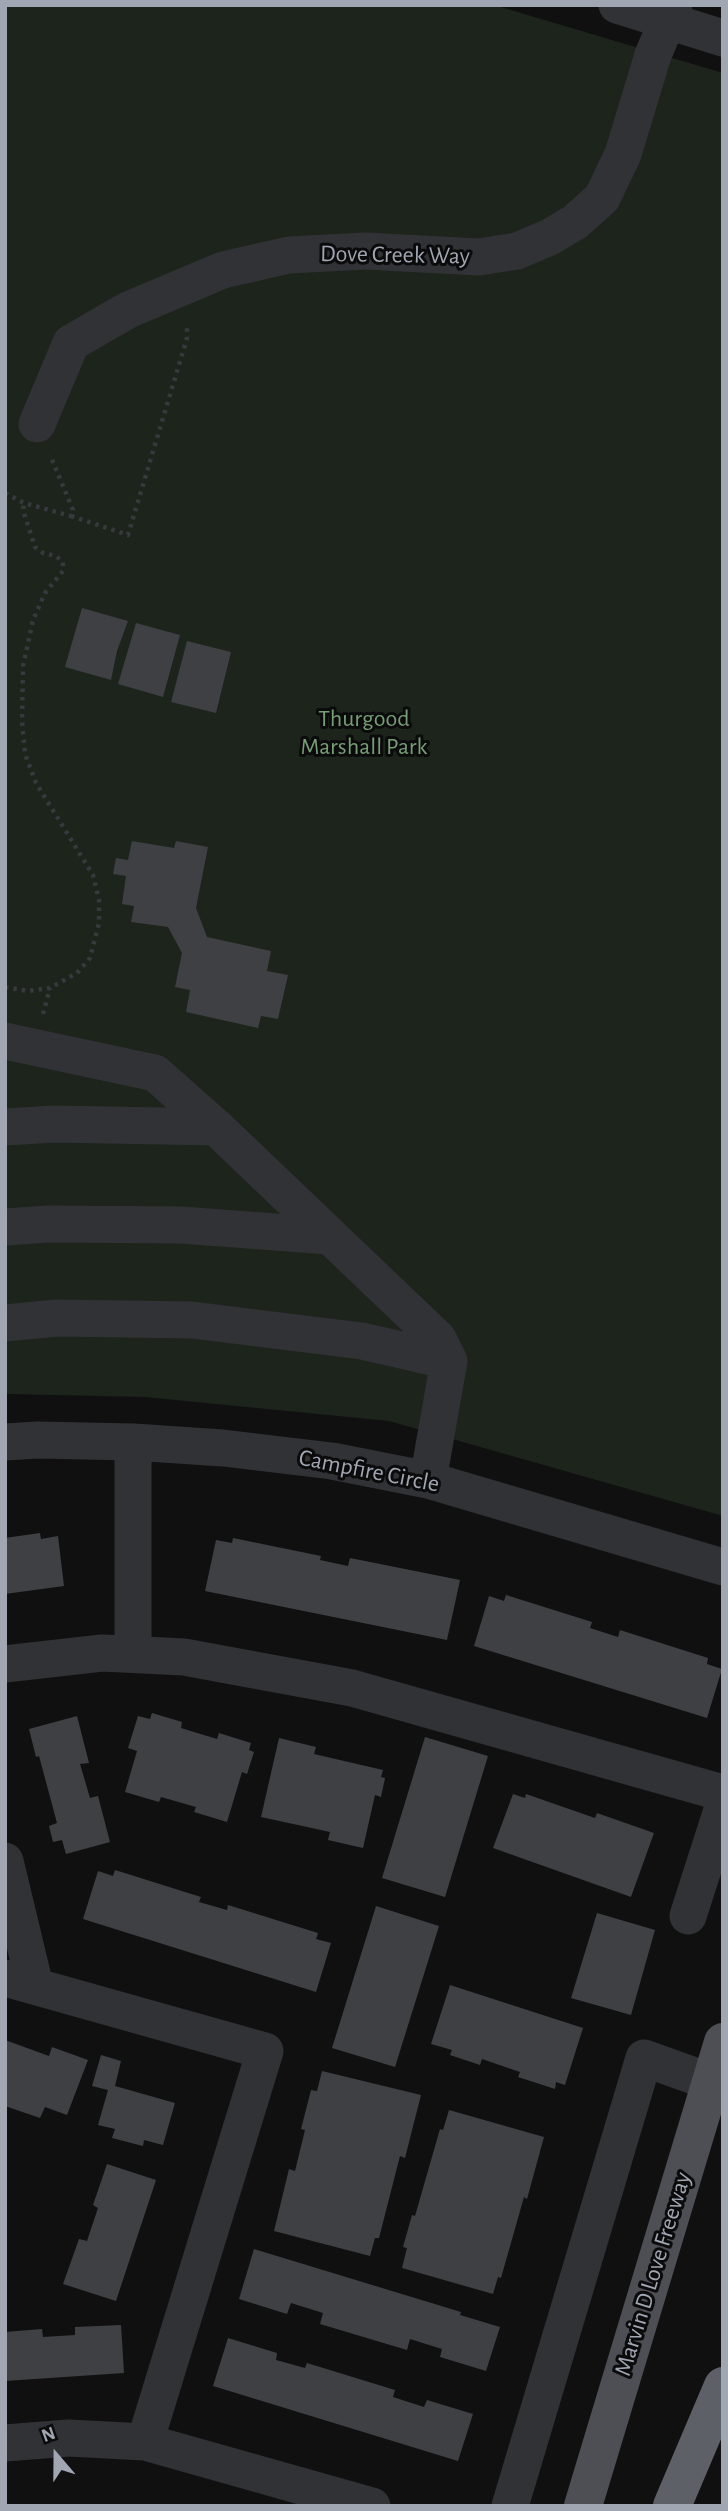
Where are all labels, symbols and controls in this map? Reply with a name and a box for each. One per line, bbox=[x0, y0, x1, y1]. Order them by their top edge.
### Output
street label: Dove Creek Way bbox=[320, 239, 470, 271]
park label: Thurgood Marshall Park bbox=[301, 705, 427, 761]
street label: Campfire Circle bbox=[296, 1443, 442, 1499]
street label: Marvin D Love Freeway bbox=[608, 2169, 698, 2379]
north arrow bbox=[21, 2420, 91, 2490]
text: N bbox=[39, 2424, 58, 2446]

